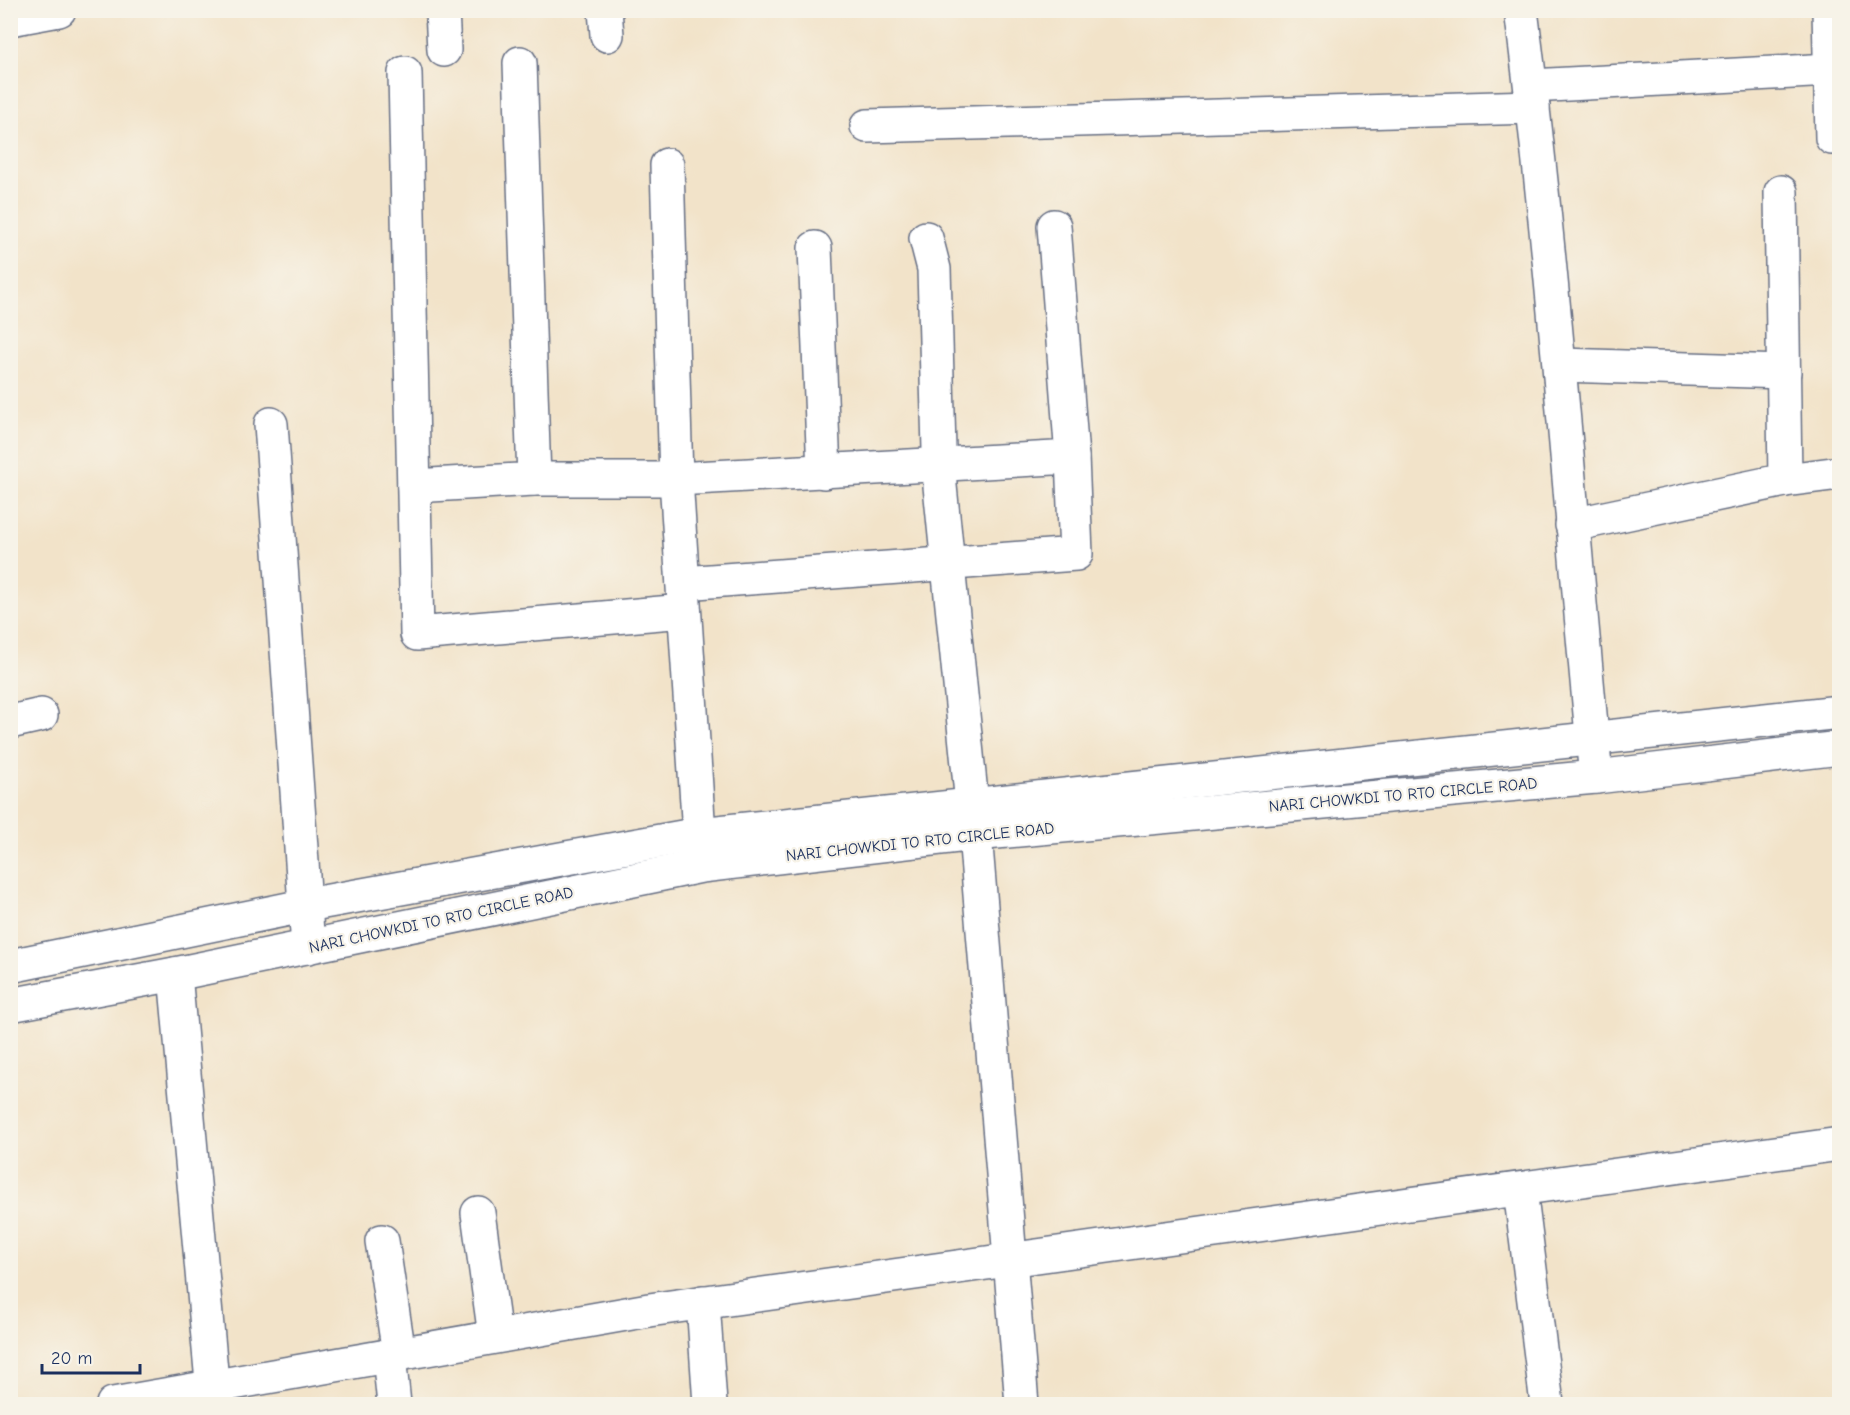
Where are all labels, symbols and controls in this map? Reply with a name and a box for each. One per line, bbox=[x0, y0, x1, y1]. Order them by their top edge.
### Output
street label: NARI CHOWKDI TO RTO CIRCLE ROAD bbox=[1268, 774, 1538, 816]
street label: NARI CHOWKDI TO RTO CIRCLE ROAD bbox=[785, 819, 1055, 865]
street label: NARI CHOWKDI TO RTO CIRCLE ROAD bbox=[307, 883, 575, 957]
scale bar bbox=[42, 1337, 140, 1375]
text: 20 m bbox=[51, 1348, 92, 1369]

